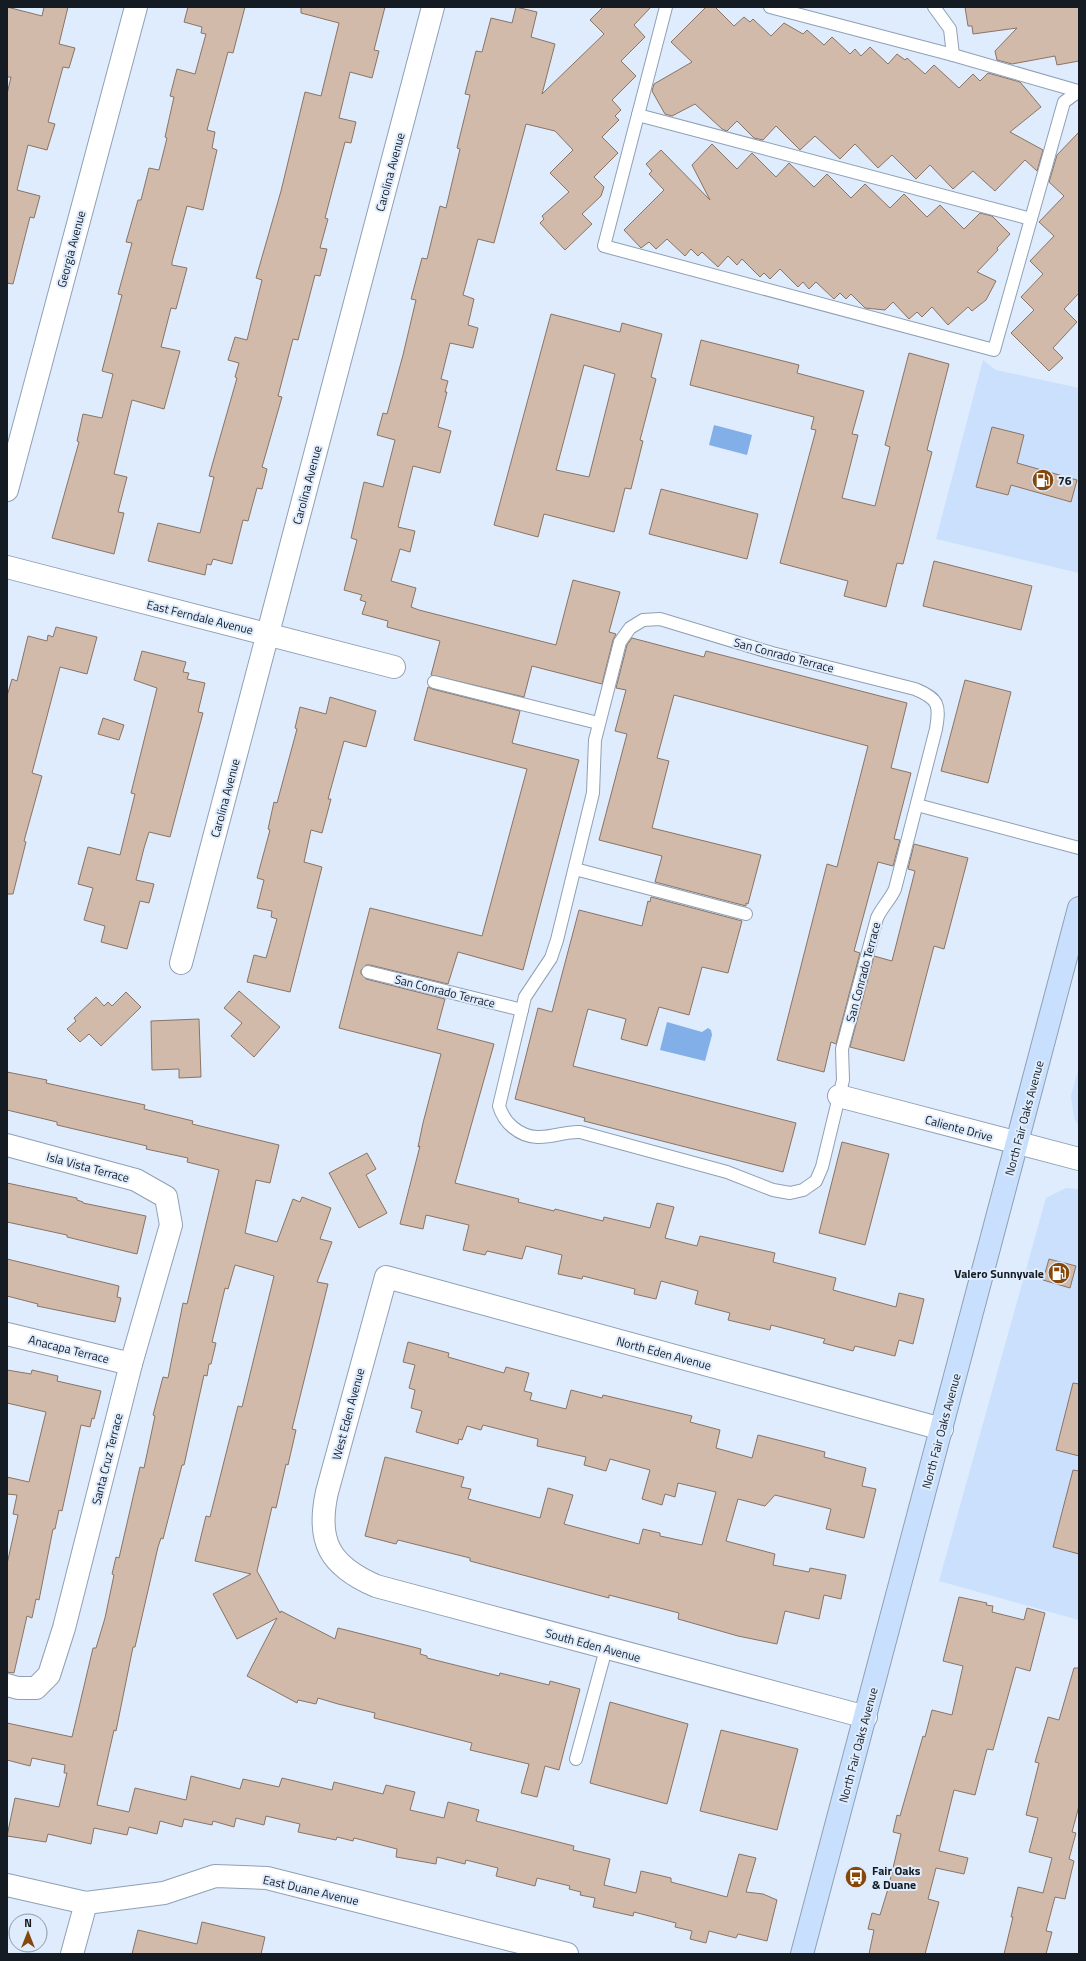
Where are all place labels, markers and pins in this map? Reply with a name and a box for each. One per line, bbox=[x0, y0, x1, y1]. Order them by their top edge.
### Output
fuel station icon: 76 bbox=[1030, 467, 1056, 493]
place label: 76 bbox=[1058, 471, 1072, 490]
fuel station icon: Valero Sunnyvale bbox=[1046, 1260, 1072, 1286]
place label: Valero Sunnyvale bbox=[954, 1264, 1044, 1283]
place label: Fair Oaks & Duane bbox=[872, 1861, 921, 1894]
bus stop icon: Fair Oaks & Duane bbox=[843, 1864, 869, 1890]

